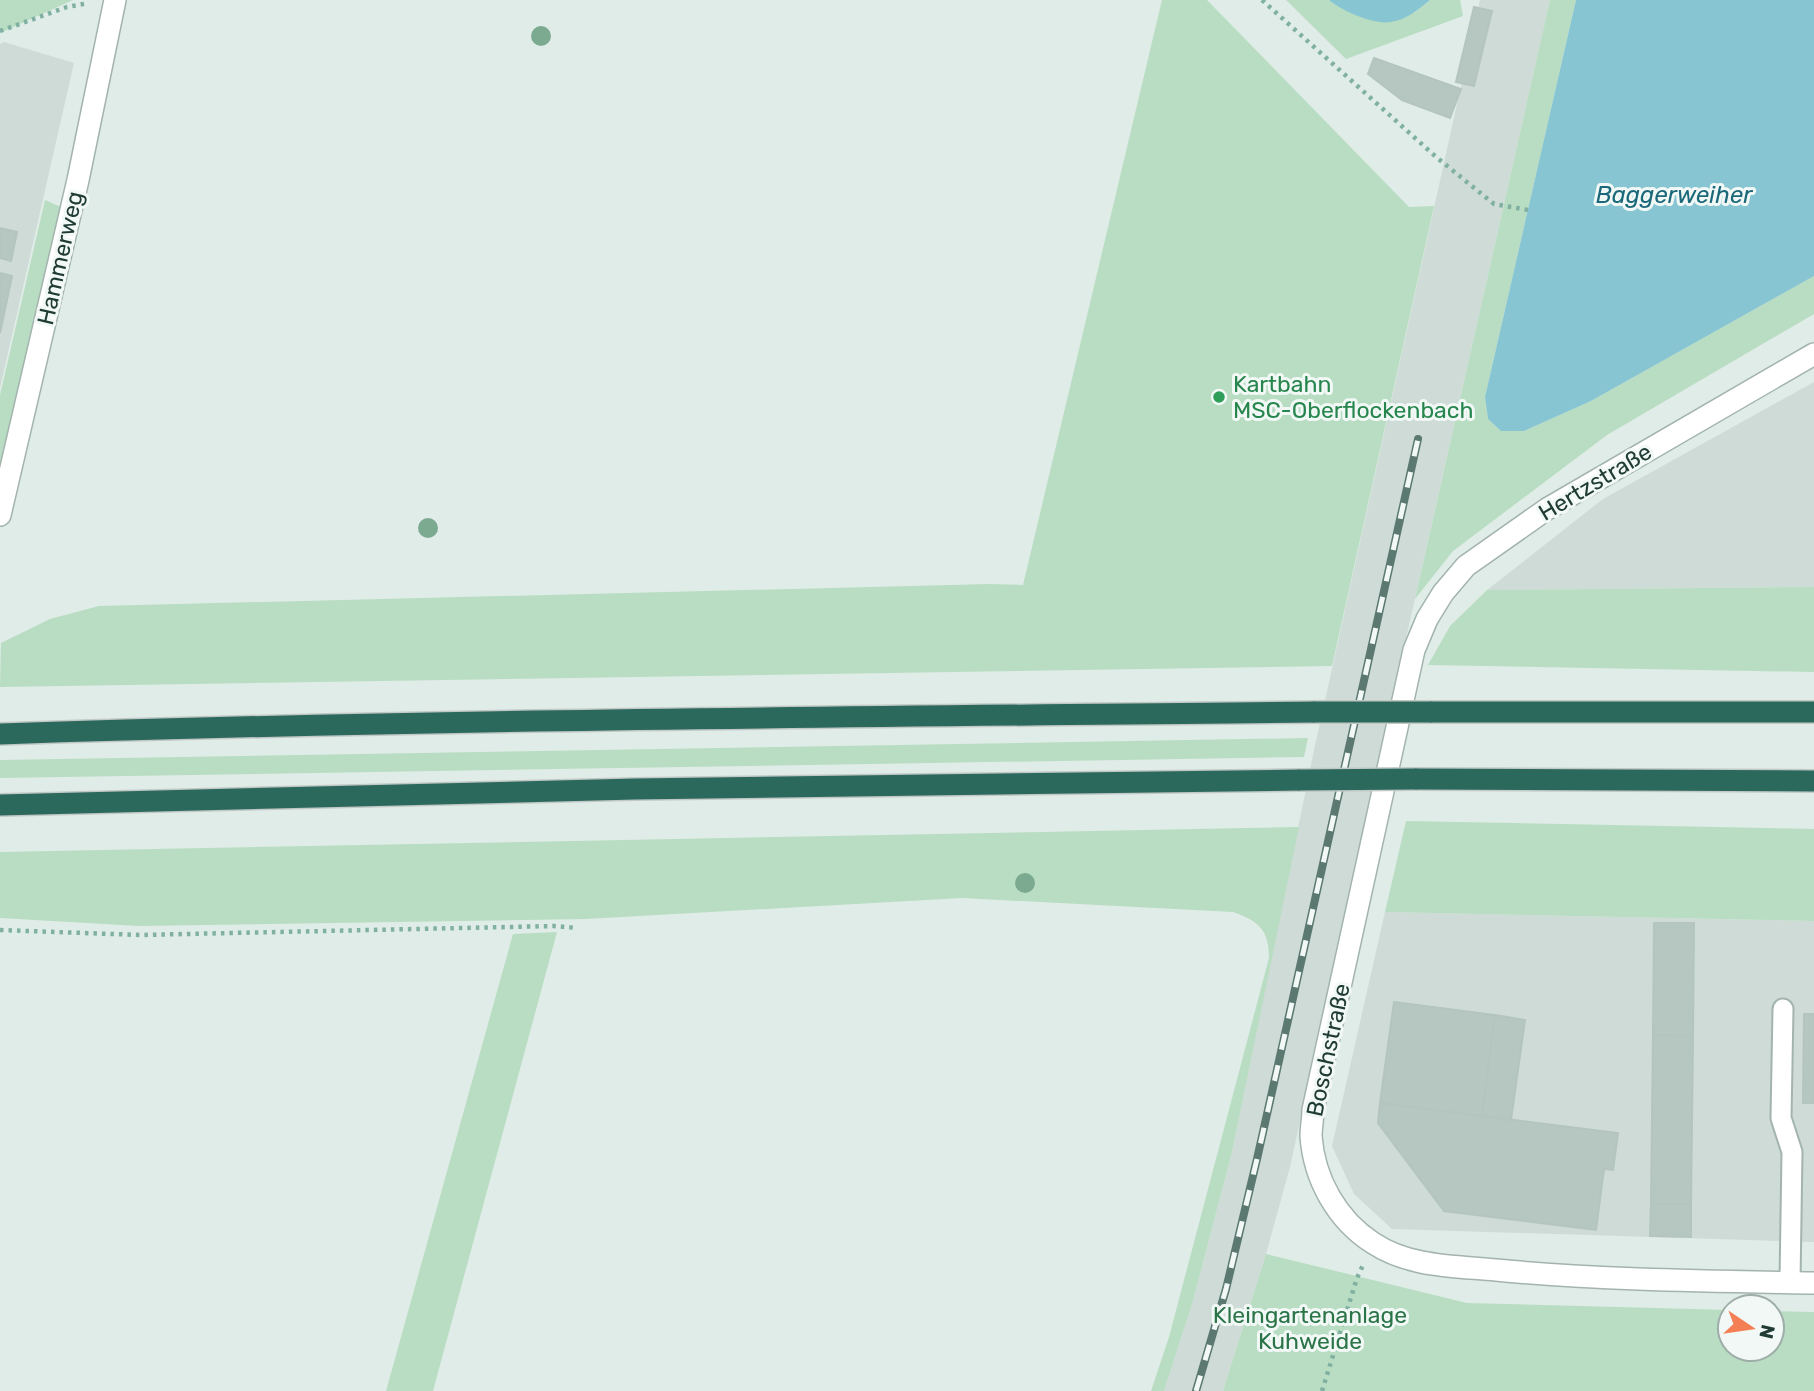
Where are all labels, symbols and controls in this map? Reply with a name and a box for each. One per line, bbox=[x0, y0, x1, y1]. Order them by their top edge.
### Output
water label: Baggerweiher bbox=[1596, 181, 1753, 209]
street label: Hammerweg bbox=[31, 188, 89, 328]
place label: Kartbahn MSC-Oberflockenbach bbox=[1233, 370, 1474, 424]
marker: Kartbahn MSC-Oberflockenbach bbox=[1211, 389, 1227, 405]
street label: Hertzstraße bbox=[1533, 437, 1657, 527]
street label: Boschstraße bbox=[1300, 981, 1356, 1119]
north arrow bbox=[1716, 1293, 1786, 1363]
park label: Kleingartenanlage Kuhweide bbox=[1213, 1301, 1407, 1355]
text: N bbox=[1754, 1322, 1780, 1341]

